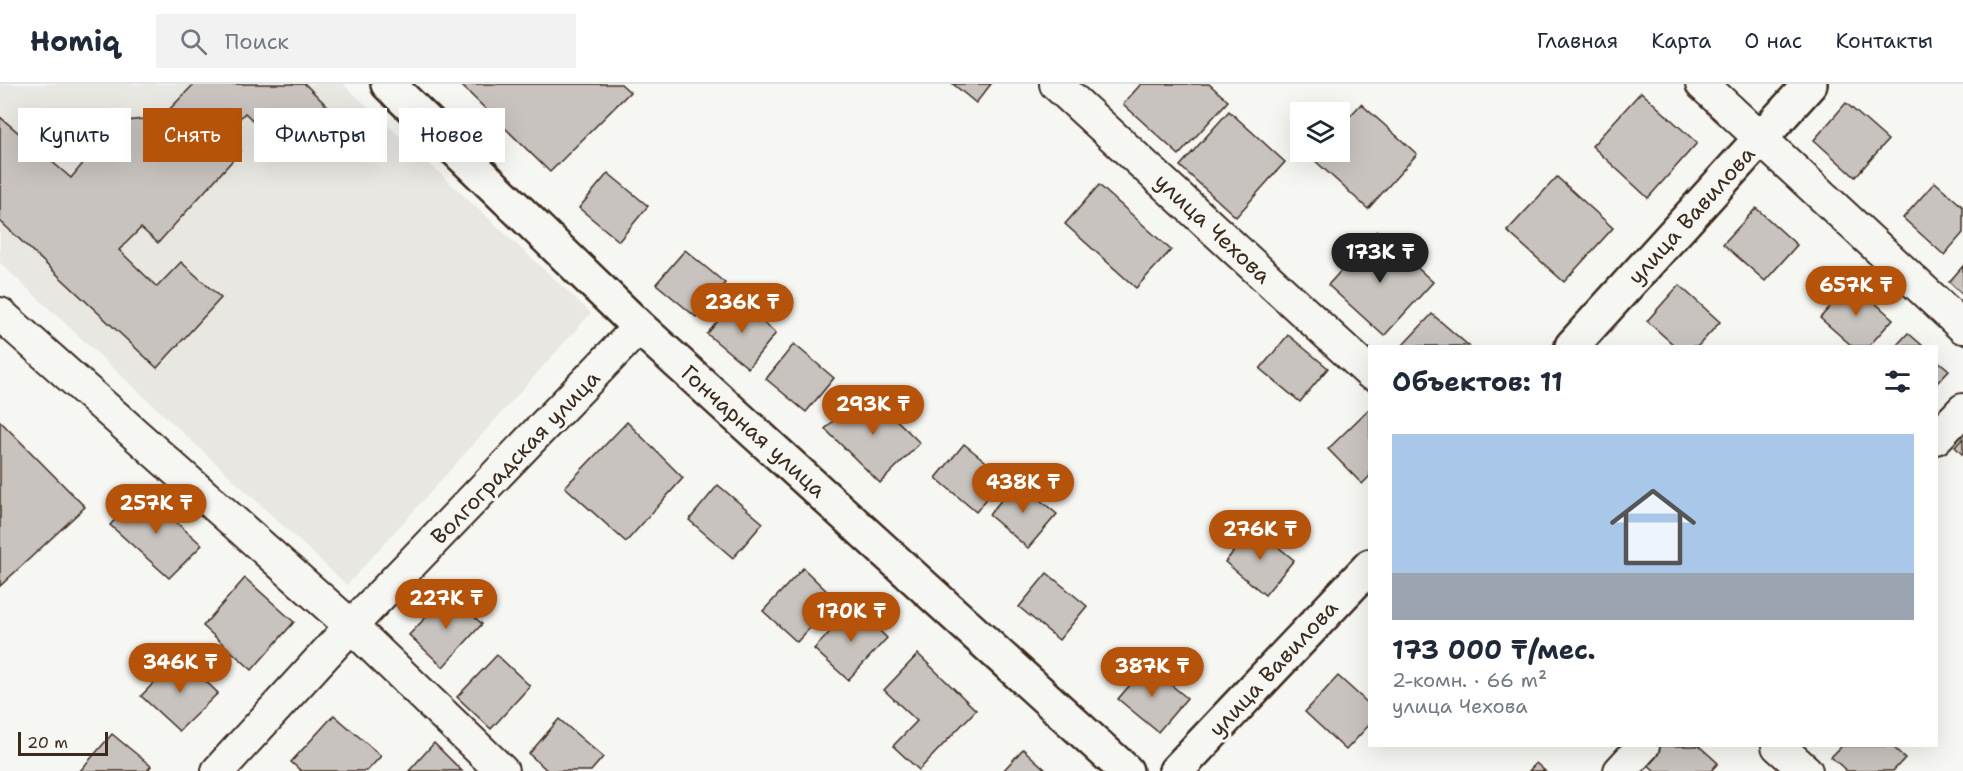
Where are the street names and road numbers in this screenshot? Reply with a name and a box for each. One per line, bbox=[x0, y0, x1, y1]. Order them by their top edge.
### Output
street label: улица Вавилова bbox=[1621, 140, 1762, 291]
street label: улица Чехова bbox=[1148, 167, 1277, 290]
street label: Гончарная улица bbox=[675, 359, 832, 504]
street label: Волгоградская улица bbox=[424, 364, 606, 551]
street label: улица Вавилова bbox=[1202, 593, 1345, 743]

